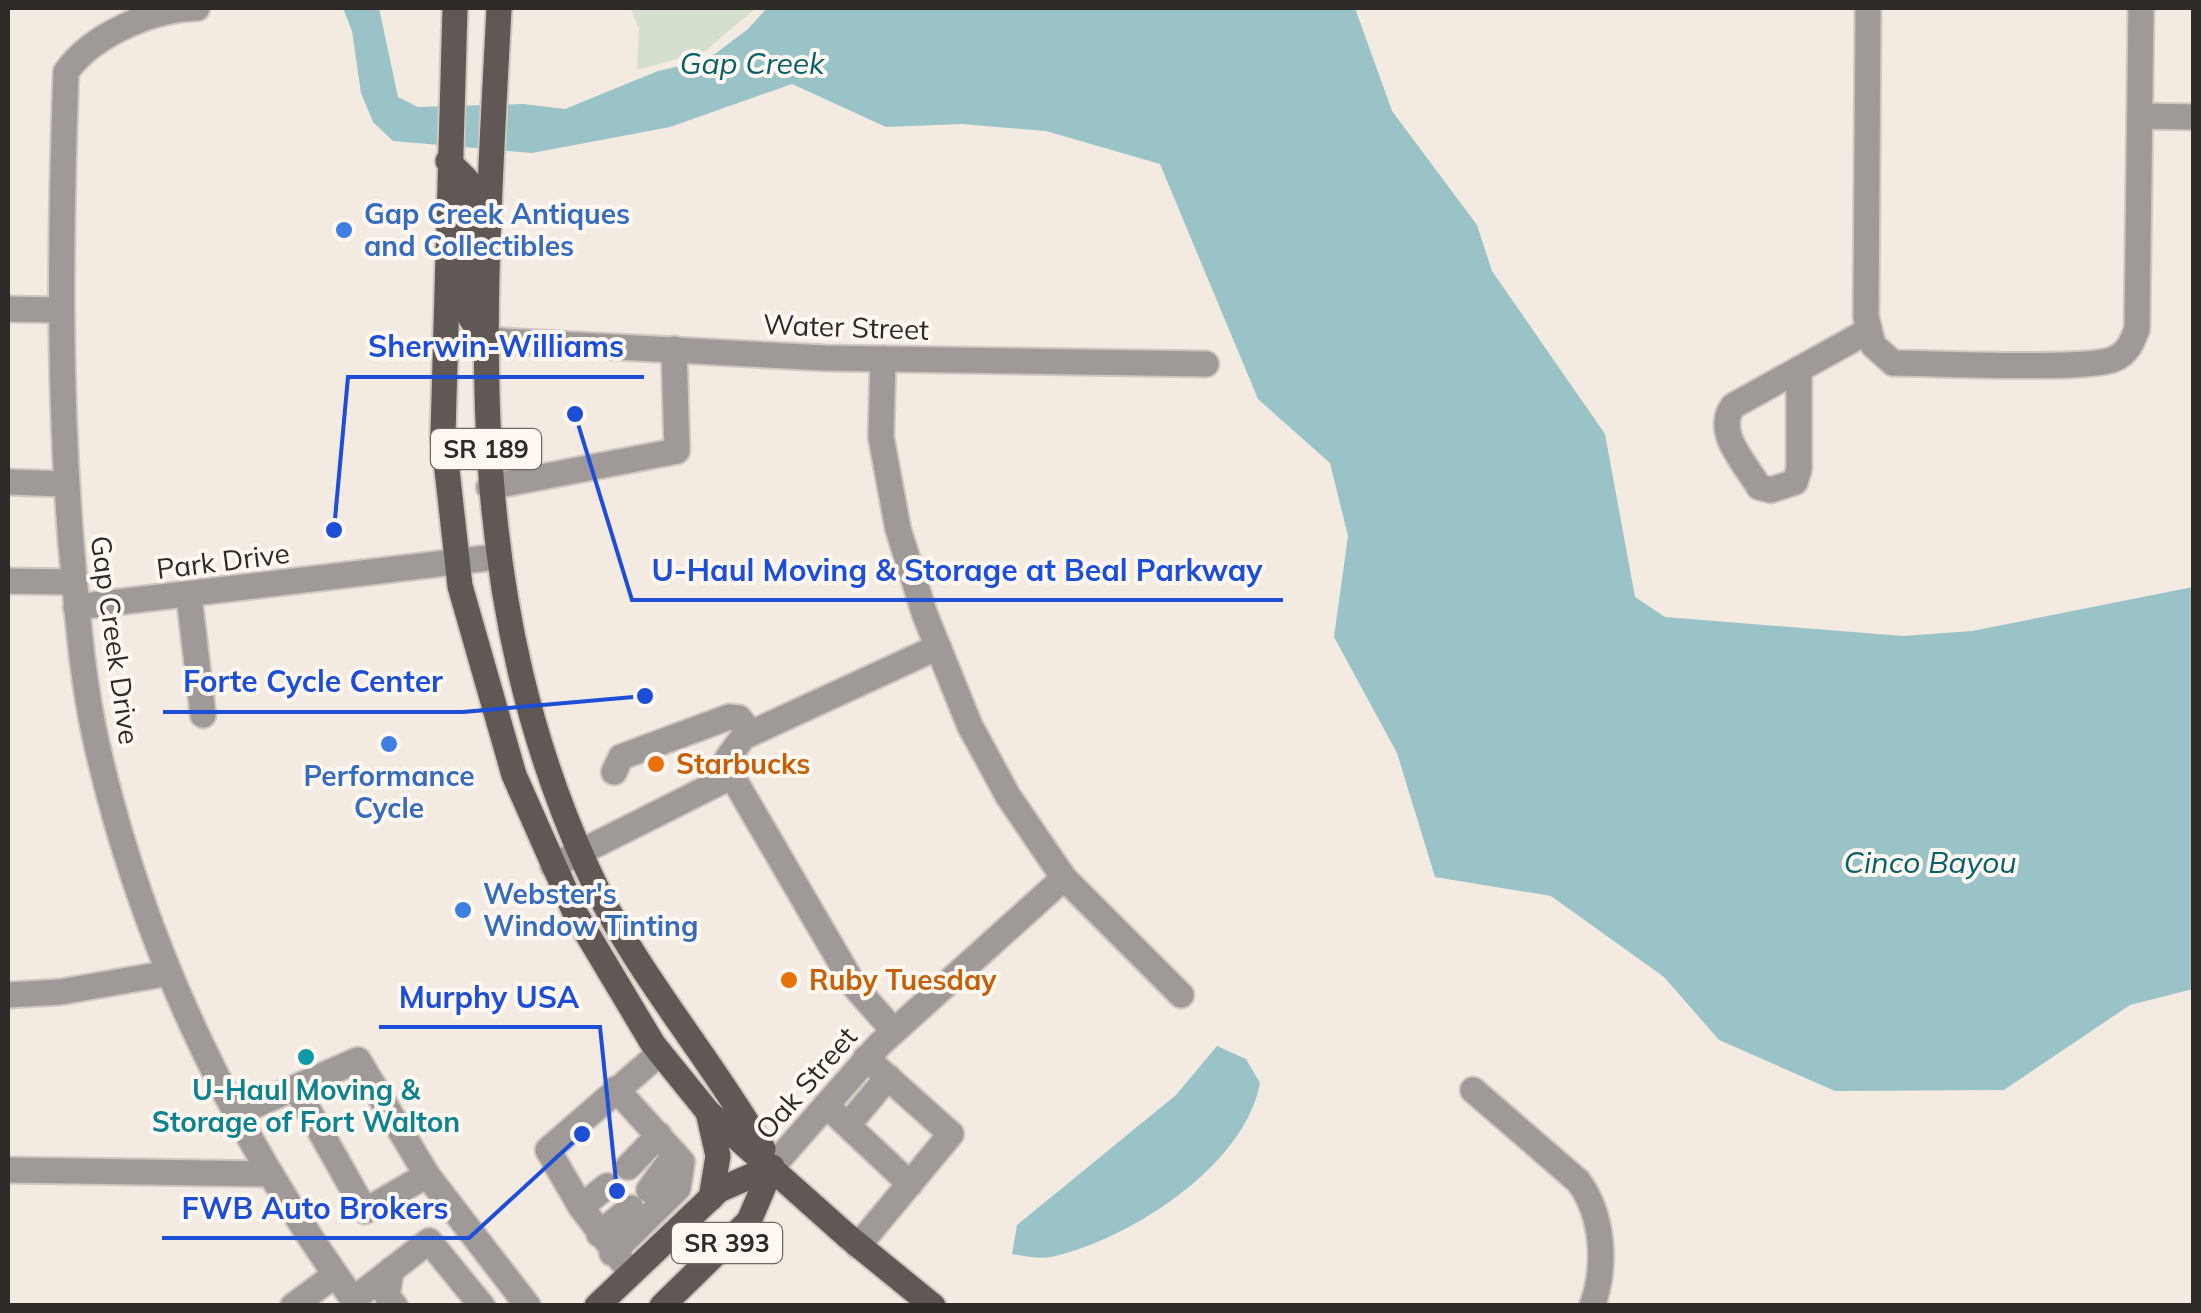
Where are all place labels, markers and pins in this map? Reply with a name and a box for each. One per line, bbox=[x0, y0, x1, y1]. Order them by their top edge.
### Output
place label: Gap Creek Antiques and Collectibles bbox=[364, 196, 630, 263]
marker: Gap Creek Antiques and Collectibles bbox=[333, 219, 355, 241]
callout: Sherwin-Williams bbox=[348, 317, 644, 377]
callout: U-Haul Moving & Storage at Beal Parkway bbox=[632, 540, 1283, 600]
callout: Forte Cycle Center bbox=[163, 652, 463, 712]
marker: Performance Cycle bbox=[378, 733, 400, 755]
place label: Starbucks bbox=[676, 746, 810, 781]
marker: Starbucks bbox=[645, 753, 667, 775]
place label: Performance Cycle bbox=[303, 758, 475, 825]
place label: Webster's Window Tinting bbox=[483, 876, 698, 943]
marker: Webster's Window Tinting bbox=[452, 899, 474, 921]
place label: Ruby Tuesday bbox=[809, 962, 997, 997]
callout: Murphy USA bbox=[379, 967, 600, 1027]
marker: Ruby Tuesday bbox=[778, 969, 800, 991]
marker: U-Haul Moving & Storage of Fort Walton bbox=[295, 1046, 317, 1068]
place label: U-Haul Moving & Storage of Fort Walton bbox=[152, 1072, 460, 1139]
callout: FWB Auto Brokers bbox=[162, 1178, 469, 1238]

